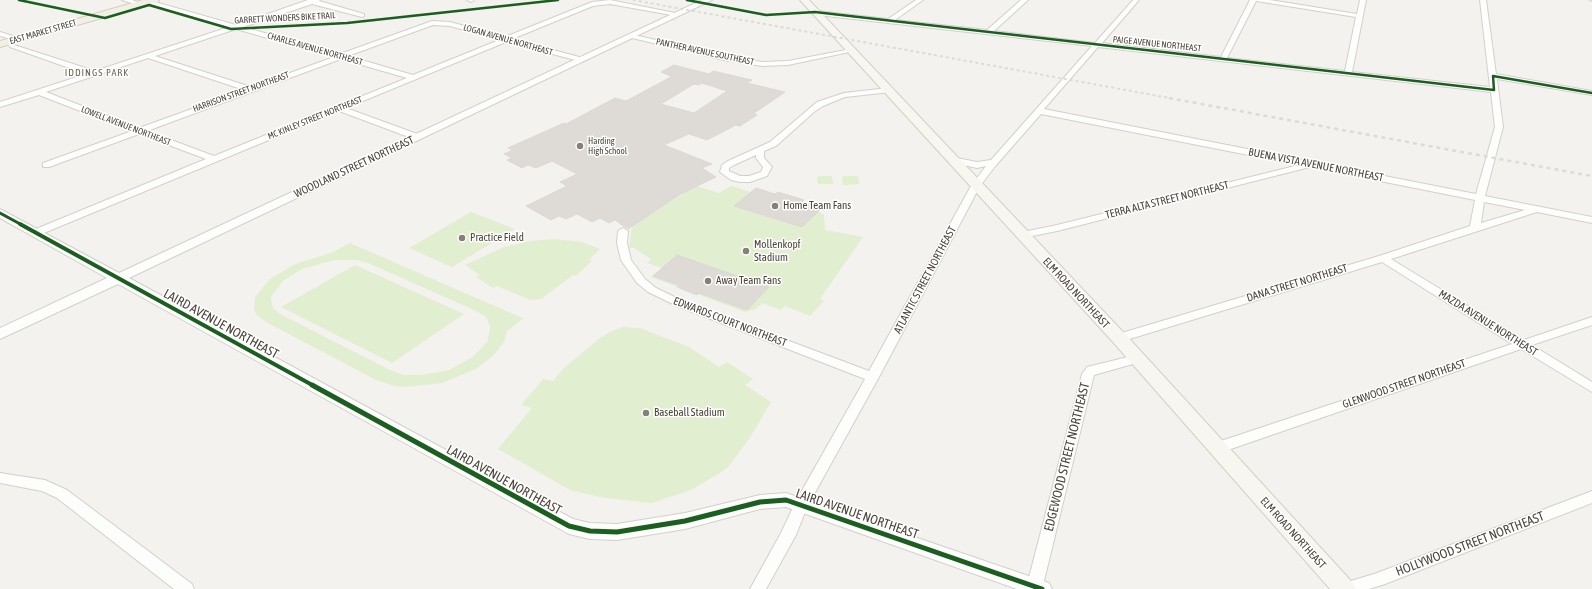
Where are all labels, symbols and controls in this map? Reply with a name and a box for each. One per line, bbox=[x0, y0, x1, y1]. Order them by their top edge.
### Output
street label: GARRETT WONDERS BIKE TRAIL bbox=[234, 10, 336, 26]
street label: EAST MARKET STREET bbox=[8, 17, 78, 47]
street label: LOGAN AVENUE NORTHEAST bbox=[462, 22, 554, 58]
street label: CHARLES AVENUE NORTHEAST bbox=[266, 30, 364, 68]
street label: PAIGE AVENUE NORTHEAST bbox=[1112, 34, 1202, 54]
street label: PANTHER AVENUE SOUTHEAST bbox=[655, 36, 755, 68]
district label: IDDINGS PARK bbox=[65, 67, 129, 79]
street label: HARRISON STREET NORTHEAST bbox=[191, 70, 291, 114]
street label: MC KINLEY STREET NORTHEAST bbox=[266, 94, 364, 142]
street label: LOWELL AVENUE NORTHEAST bbox=[80, 104, 172, 148]
street label: WOODLAND STREET NORTHEAST bbox=[292, 133, 416, 201]
place label: Harding High School bbox=[588, 136, 627, 157]
marker: Harding High School bbox=[575, 141, 585, 151]
street label: BUENA VISTA AVENUE NORTHEAST bbox=[1247, 145, 1385, 185]
street label: TERRA ALTA STREET NORTHEAST bbox=[1104, 178, 1230, 222]
place label: Home Team Fans bbox=[783, 199, 851, 213]
marker: Home Team Fans bbox=[770, 201, 780, 211]
street label: ATLANTIC STREET NORTHEAST bbox=[891, 224, 959, 336]
place label: Practice Field bbox=[470, 231, 524, 245]
marker: Practice Field bbox=[457, 233, 467, 243]
place label: Mollenkopf Stadium bbox=[754, 238, 801, 264]
marker: Mollenkopf Stadium bbox=[741, 246, 751, 256]
street label: ELM ROAD NORTHEAST bbox=[1040, 255, 1112, 331]
street label: DANA STREET NORTHEAST bbox=[1245, 261, 1349, 305]
place label: Away Team Fans bbox=[716, 274, 781, 288]
marker: Away Team Fans bbox=[703, 276, 713, 286]
street label: LAIRD AVENUE NORTHEAST bbox=[161, 286, 281, 362]
street label: MAZDA AVENUE NORTHEAST bbox=[1436, 287, 1540, 359]
street label: EDWARDS COURT NORTHEAST bbox=[671, 294, 789, 350]
street label: GLENWOOD STREET NORTHEAST bbox=[1341, 357, 1467, 411]
street label: EDGEWOOD STREET NORTHEAST bbox=[1041, 381, 1093, 533]
place label: Baseball Stadium bbox=[654, 406, 725, 420]
marker: Baseball Stadium bbox=[641, 408, 651, 418]
street label: LAIRD AVENUE NORTHEAST bbox=[444, 442, 564, 518]
street label: LAIRD AVENUE NORTHEAST bbox=[793, 486, 921, 542]
street label: ELM ROAD NORTHEAST bbox=[1257, 494, 1329, 572]
street label: HOLLYWOOD STREET NORTHEAST bbox=[1393, 508, 1547, 580]

